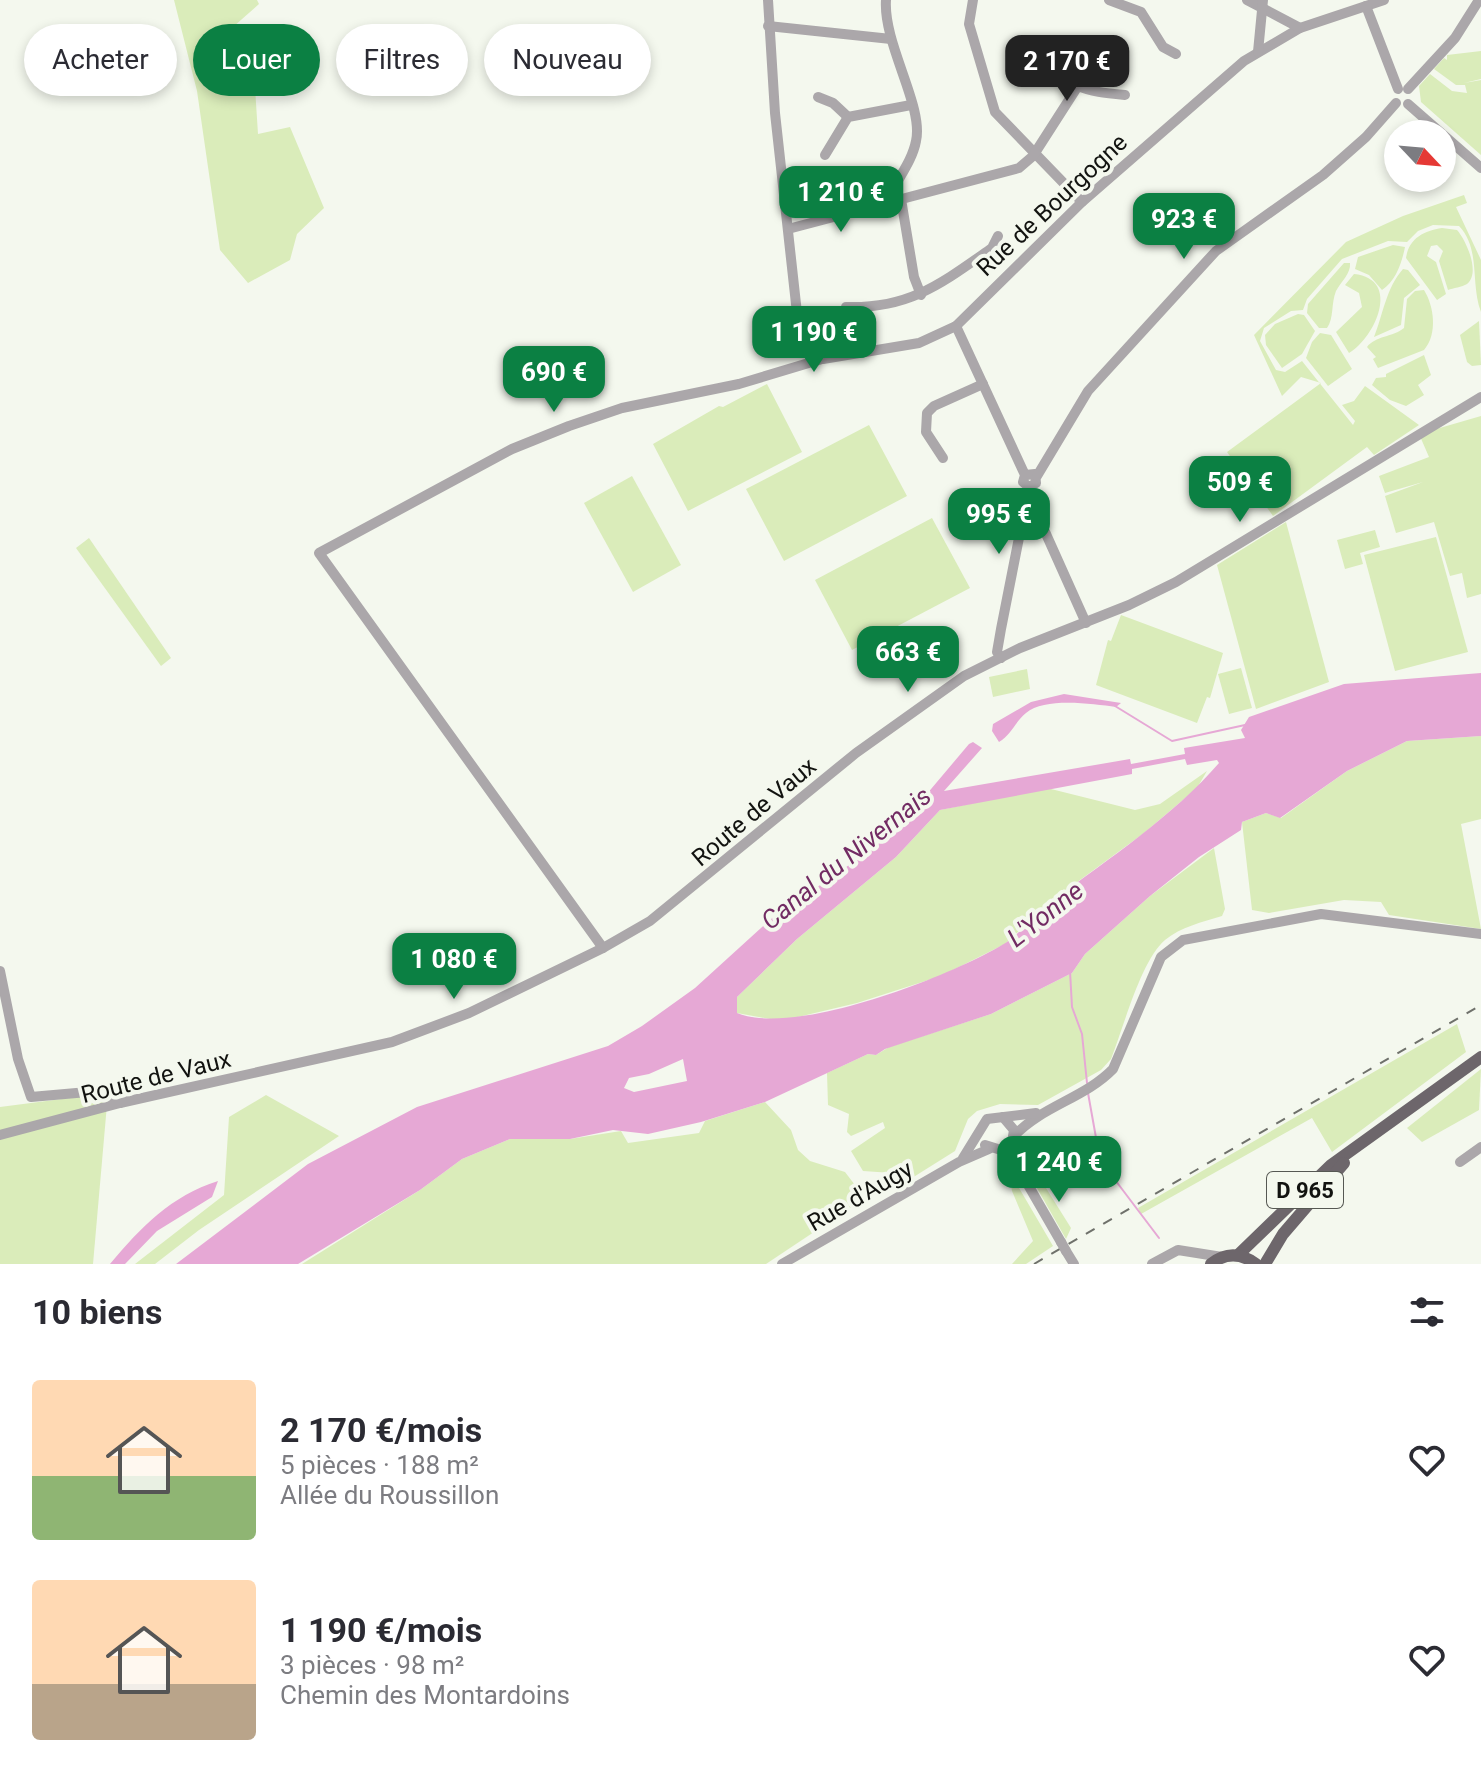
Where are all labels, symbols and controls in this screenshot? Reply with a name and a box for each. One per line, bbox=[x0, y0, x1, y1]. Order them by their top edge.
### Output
chip: Acheter bbox=[24, 24, 177, 96]
chip: Louer bbox=[193, 24, 320, 96]
chip: Filtres bbox=[336, 24, 468, 96]
chip: Nouveau bbox=[484, 24, 651, 96]
pin: 2 170 € bbox=[993, 35, 1141, 103]
text: 2 170 € bbox=[1023, 46, 1111, 76]
north arrow bbox=[1384, 120, 1456, 192]
map controls bbox=[1384, 120, 1456, 192]
street label: Rue de Bourgogne bbox=[971, 128, 1133, 282]
pin: 1 210 € bbox=[767, 166, 915, 234]
text: 1 210 € bbox=[797, 177, 885, 207]
pin: 923 € bbox=[1128, 193, 1240, 261]
text: 923 € bbox=[1151, 204, 1217, 234]
pin: 1 190 € bbox=[740, 306, 888, 374]
text: 1 190 € bbox=[770, 317, 858, 347]
pin: 690 € bbox=[498, 346, 610, 414]
text: 690 € bbox=[521, 357, 587, 387]
pin: 509 € bbox=[1184, 456, 1296, 524]
text: 509 € bbox=[1207, 467, 1273, 497]
pin: 995 € bbox=[943, 488, 1055, 556]
text: 995 € bbox=[966, 499, 1032, 529]
pin: 663 € bbox=[852, 626, 964, 694]
text: 663 € bbox=[875, 637, 941, 667]
street label: Route de Vaux bbox=[686, 752, 822, 872]
water label: Canal du Nivernais bbox=[755, 780, 937, 936]
water label: L'Yonne bbox=[1001, 875, 1089, 953]
pin: 1 080 € bbox=[380, 933, 528, 1001]
text: 1 080 € bbox=[410, 944, 498, 974]
street label: Route de Vaux bbox=[78, 1045, 234, 1109]
pin: 1 240 € bbox=[985, 1136, 1133, 1204]
text: 1 240 € bbox=[1015, 1147, 1103, 1177]
street label: Rue d'Augy bbox=[802, 1154, 918, 1237]
road number: D 965 bbox=[1267, 1172, 1343, 1208]
icon: filters bbox=[1405, 1290, 1449, 1334]
text: 10 biens bbox=[32, 1292, 162, 1332]
text: 2 170 €/mois bbox=[280, 1410, 482, 1450]
icon: home bbox=[96, 1412, 192, 1508]
icon: heart bbox=[1405, 1438, 1449, 1482]
text: 5 pièces · 188 m² bbox=[280, 1450, 479, 1480]
text: Allée du Roussillon bbox=[280, 1480, 499, 1510]
text: 1 190 €/mois bbox=[280, 1610, 482, 1650]
icon: home bbox=[96, 1612, 192, 1708]
icon: heart bbox=[1405, 1638, 1449, 1682]
text: 3 pièces · 98 m² bbox=[280, 1650, 464, 1680]
text: Chemin des Montardoins bbox=[280, 1680, 570, 1710]

